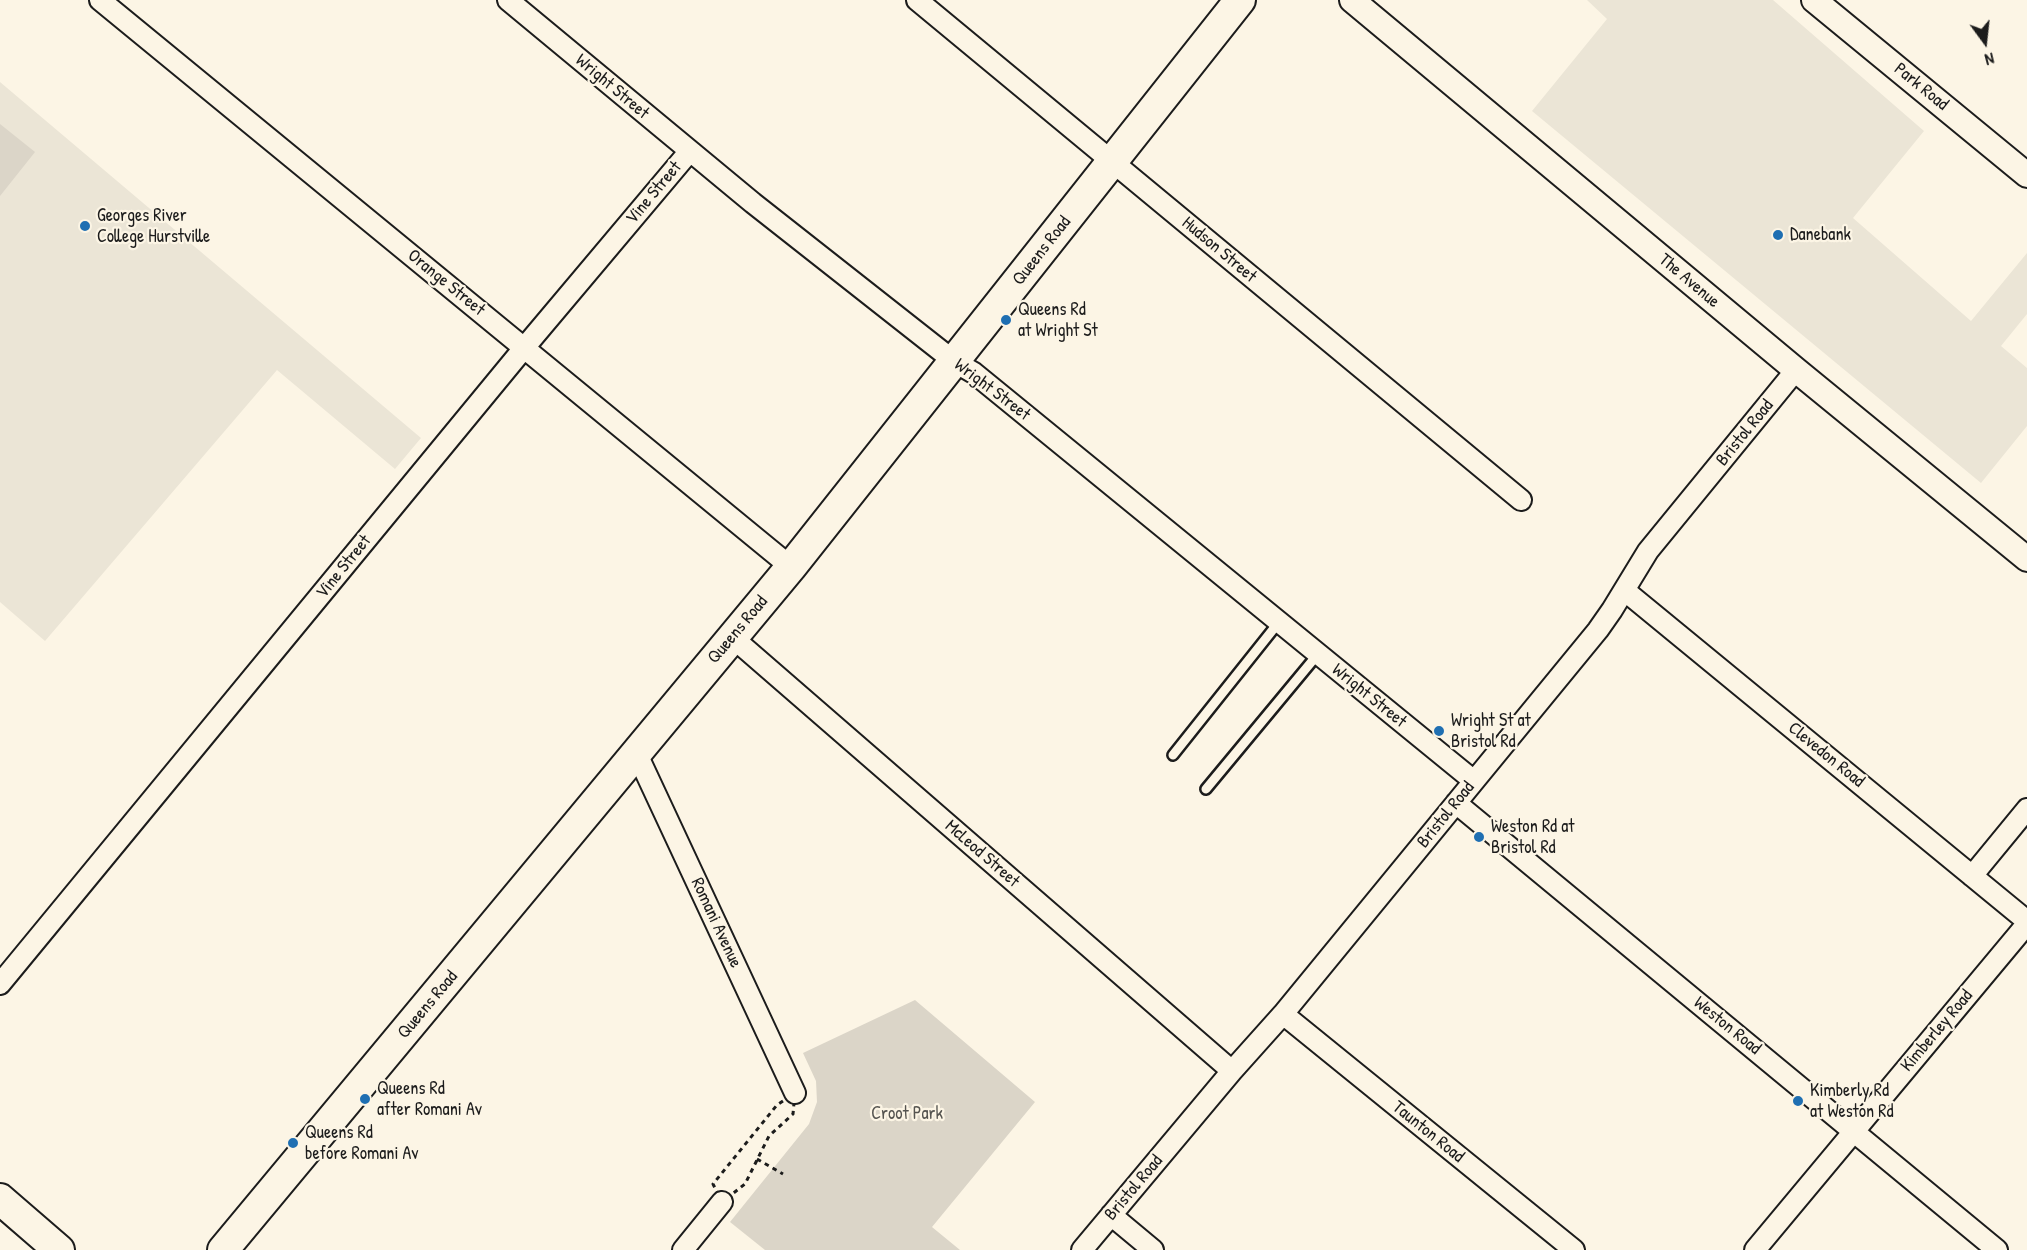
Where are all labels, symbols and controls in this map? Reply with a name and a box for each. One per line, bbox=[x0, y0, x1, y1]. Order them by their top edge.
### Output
north arrow bbox=[1955, 12, 2015, 72]
text: N bbox=[1983, 48, 1997, 71]
street label: Wright Street bbox=[571, 50, 653, 124]
street label: Park Road bbox=[1889, 59, 1953, 115]
street label: Vine Street bbox=[621, 157, 687, 229]
place label: Georges River College Hurstville bbox=[97, 205, 210, 248]
street label: Queens Road bbox=[1008, 212, 1076, 290]
street label: Hudson Street bbox=[1177, 212, 1261, 288]
marker: Georges River College Hurstville bbox=[78, 219, 92, 233]
place label: Danebank bbox=[1790, 224, 1851, 246]
marker: Danebank bbox=[1771, 228, 1785, 242]
street label: Orange Street bbox=[403, 245, 489, 321]
street label: The Avenue bbox=[1654, 249, 1724, 313]
place label: Queens Rd at Wright St bbox=[1018, 299, 1098, 342]
marker: Queens Rd at Wright St bbox=[999, 313, 1013, 327]
street label: Wright Street bbox=[950, 354, 1034, 426]
street label: Bristol Road bbox=[1712, 396, 1778, 470]
street label: Vine Street bbox=[312, 531, 376, 603]
street label: Queens Road bbox=[703, 592, 773, 668]
street label: Wright Street bbox=[1327, 659, 1411, 733]
place label: Wright St at Bristol Rd bbox=[1451, 710, 1531, 752]
street label: Clevedon Road bbox=[1783, 718, 1869, 792]
marker: Wright St at Bristol Rd bbox=[1432, 724, 1446, 738]
street label: Bristol Road bbox=[1413, 778, 1479, 852]
street label: McLeod Street bbox=[940, 816, 1024, 892]
place label: Weston Rd at Bristol Rd bbox=[1491, 816, 1574, 858]
marker: Weston Rd at Bristol Rd bbox=[1472, 830, 1486, 844]
street label: Romani Avenue bbox=[686, 875, 746, 971]
street label: Queens Road bbox=[393, 967, 463, 1043]
street label: Kimberley Road bbox=[1896, 986, 1978, 1076]
street label: Weston Road bbox=[1689, 992, 1765, 1060]
place label: Queens Rd after Romani Av bbox=[377, 1078, 482, 1120]
place label: Kimberly Rd at Weston Rd bbox=[1810, 1080, 1893, 1122]
marker: Queens Rd after Romani Av bbox=[358, 1092, 372, 1106]
marker: Kimberly Rd at Weston Rd bbox=[1791, 1094, 1805, 1108]
street label: Taunton Road bbox=[1388, 1097, 1468, 1167]
park label: Croot Park bbox=[871, 1103, 943, 1125]
place label: Queens Rd before Romani Av bbox=[305, 1122, 419, 1164]
marker: Queens Rd before Romani Av bbox=[286, 1136, 300, 1150]
street label: Bristol Road bbox=[1100, 1151, 1168, 1225]

